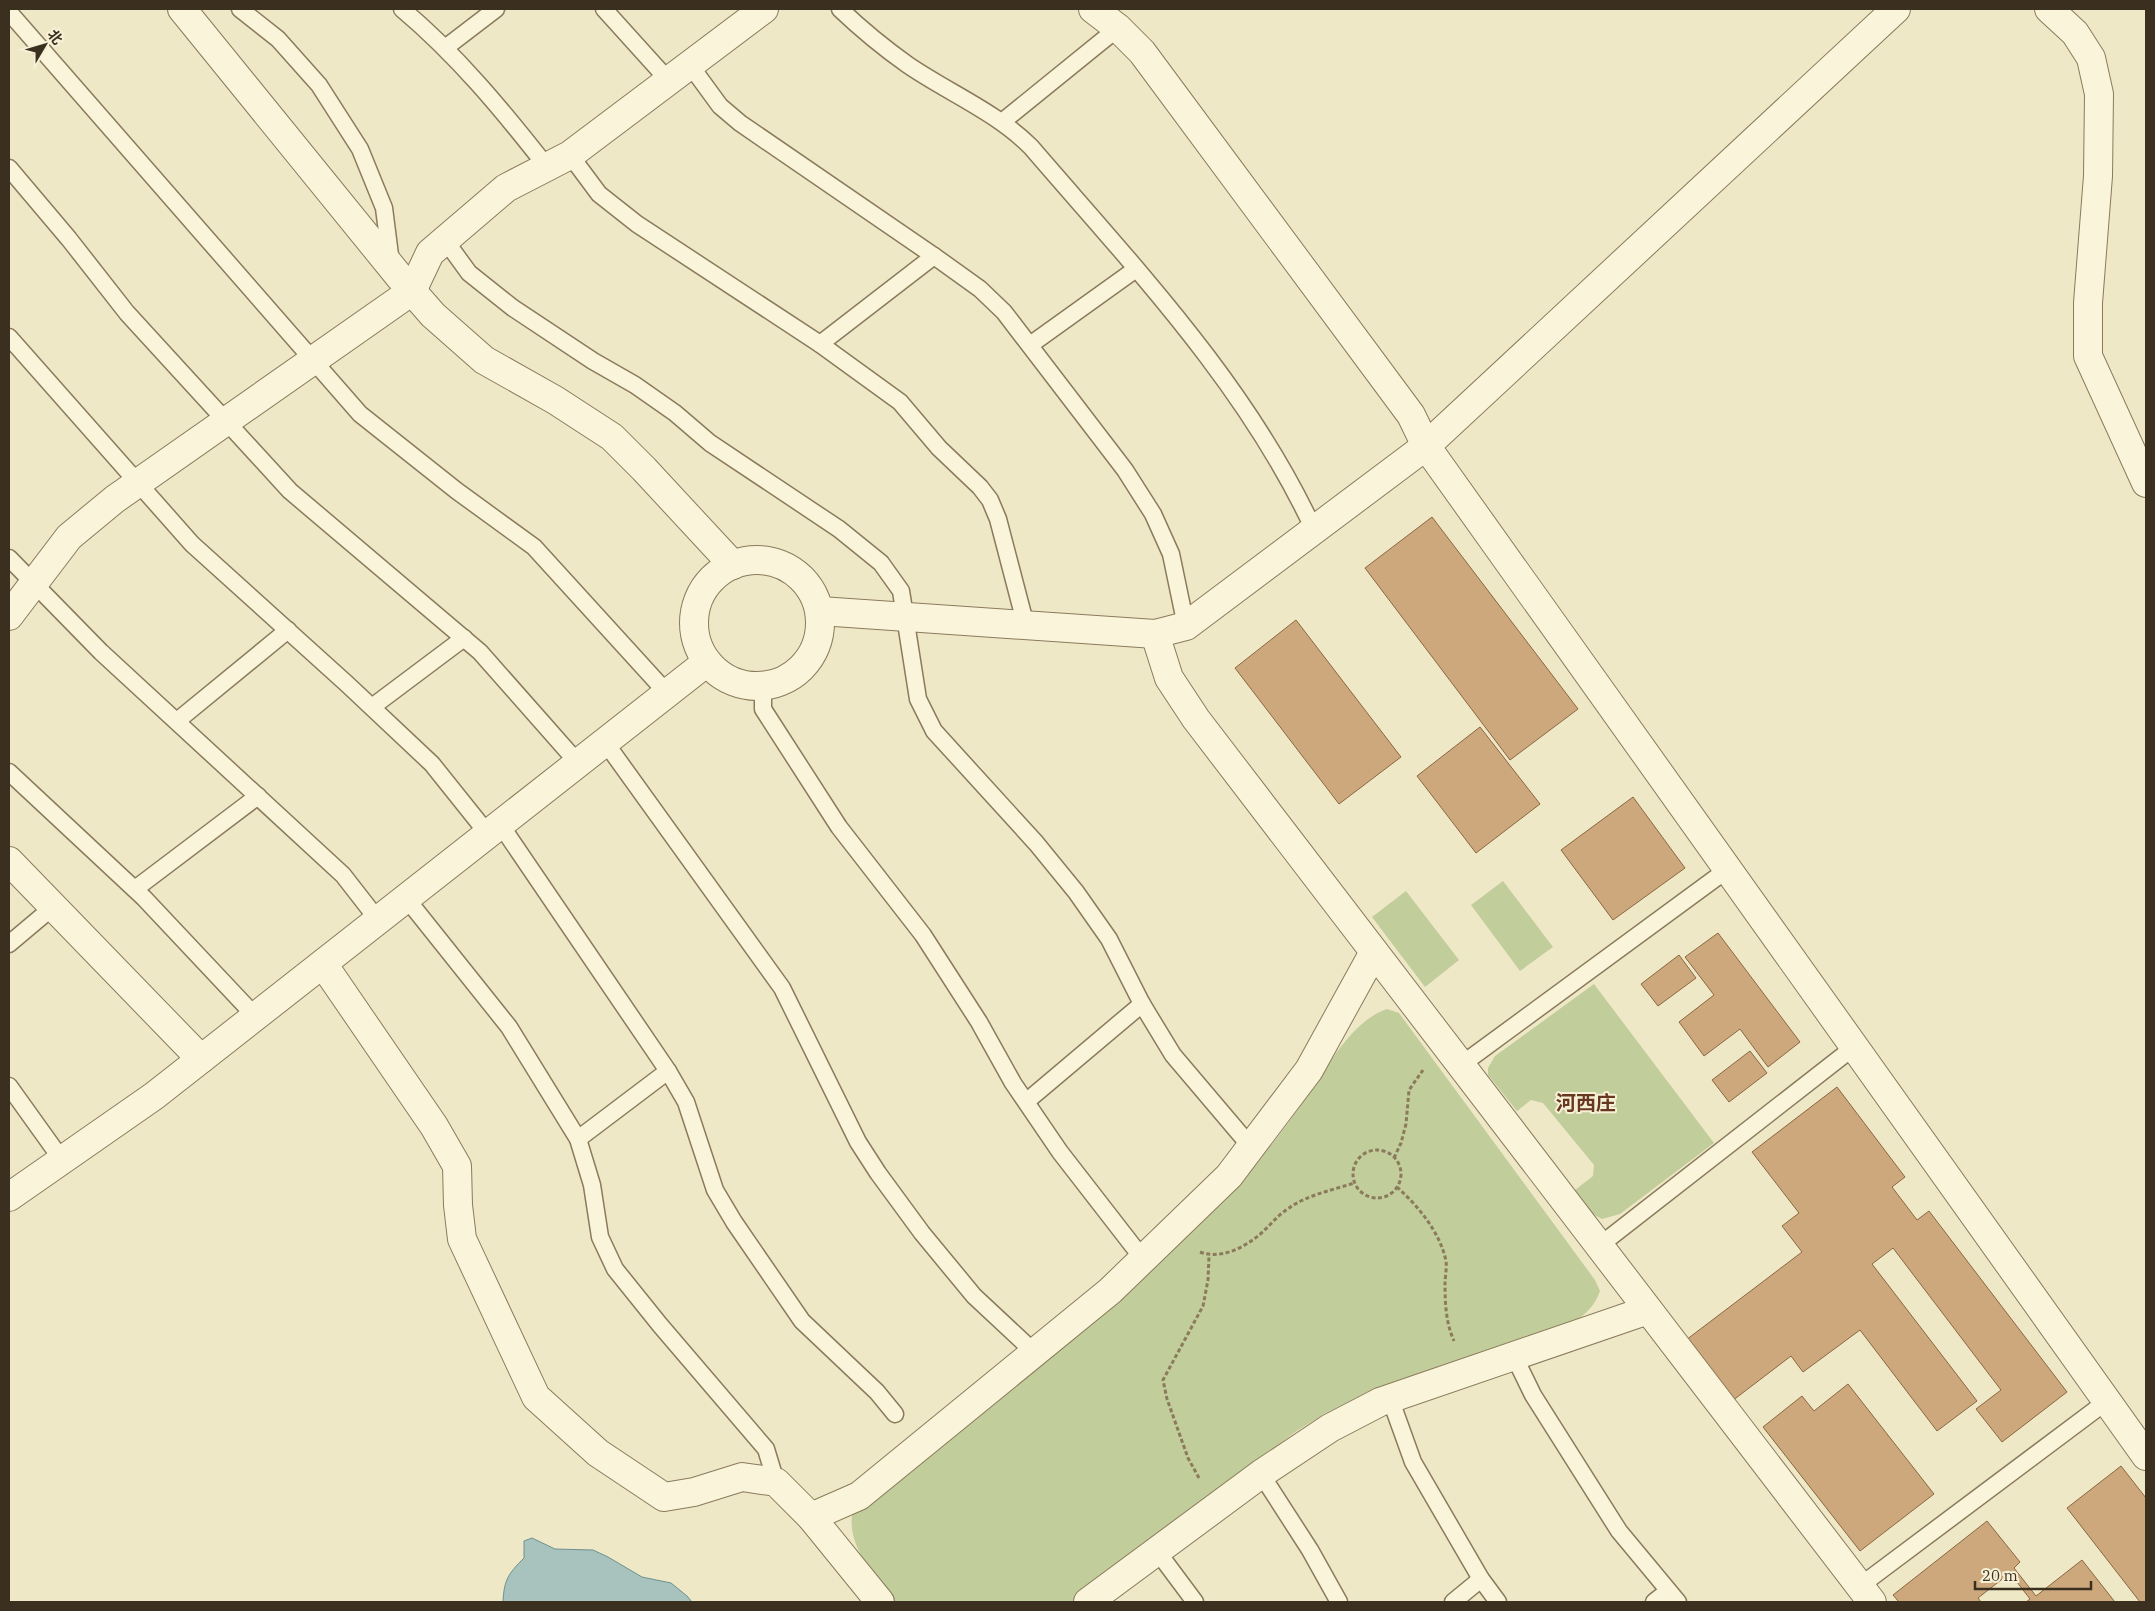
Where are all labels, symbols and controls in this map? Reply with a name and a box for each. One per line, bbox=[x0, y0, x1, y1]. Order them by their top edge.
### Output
north arrow bbox=[20, 20, 70, 70]
text: 北 bbox=[44, 26, 67, 48]
district label: 河西庄 bbox=[1556, 1089, 1616, 1116]
scale bar bbox=[1975, 1558, 2091, 1590]
text: 20 m bbox=[1982, 1566, 2018, 1585]

